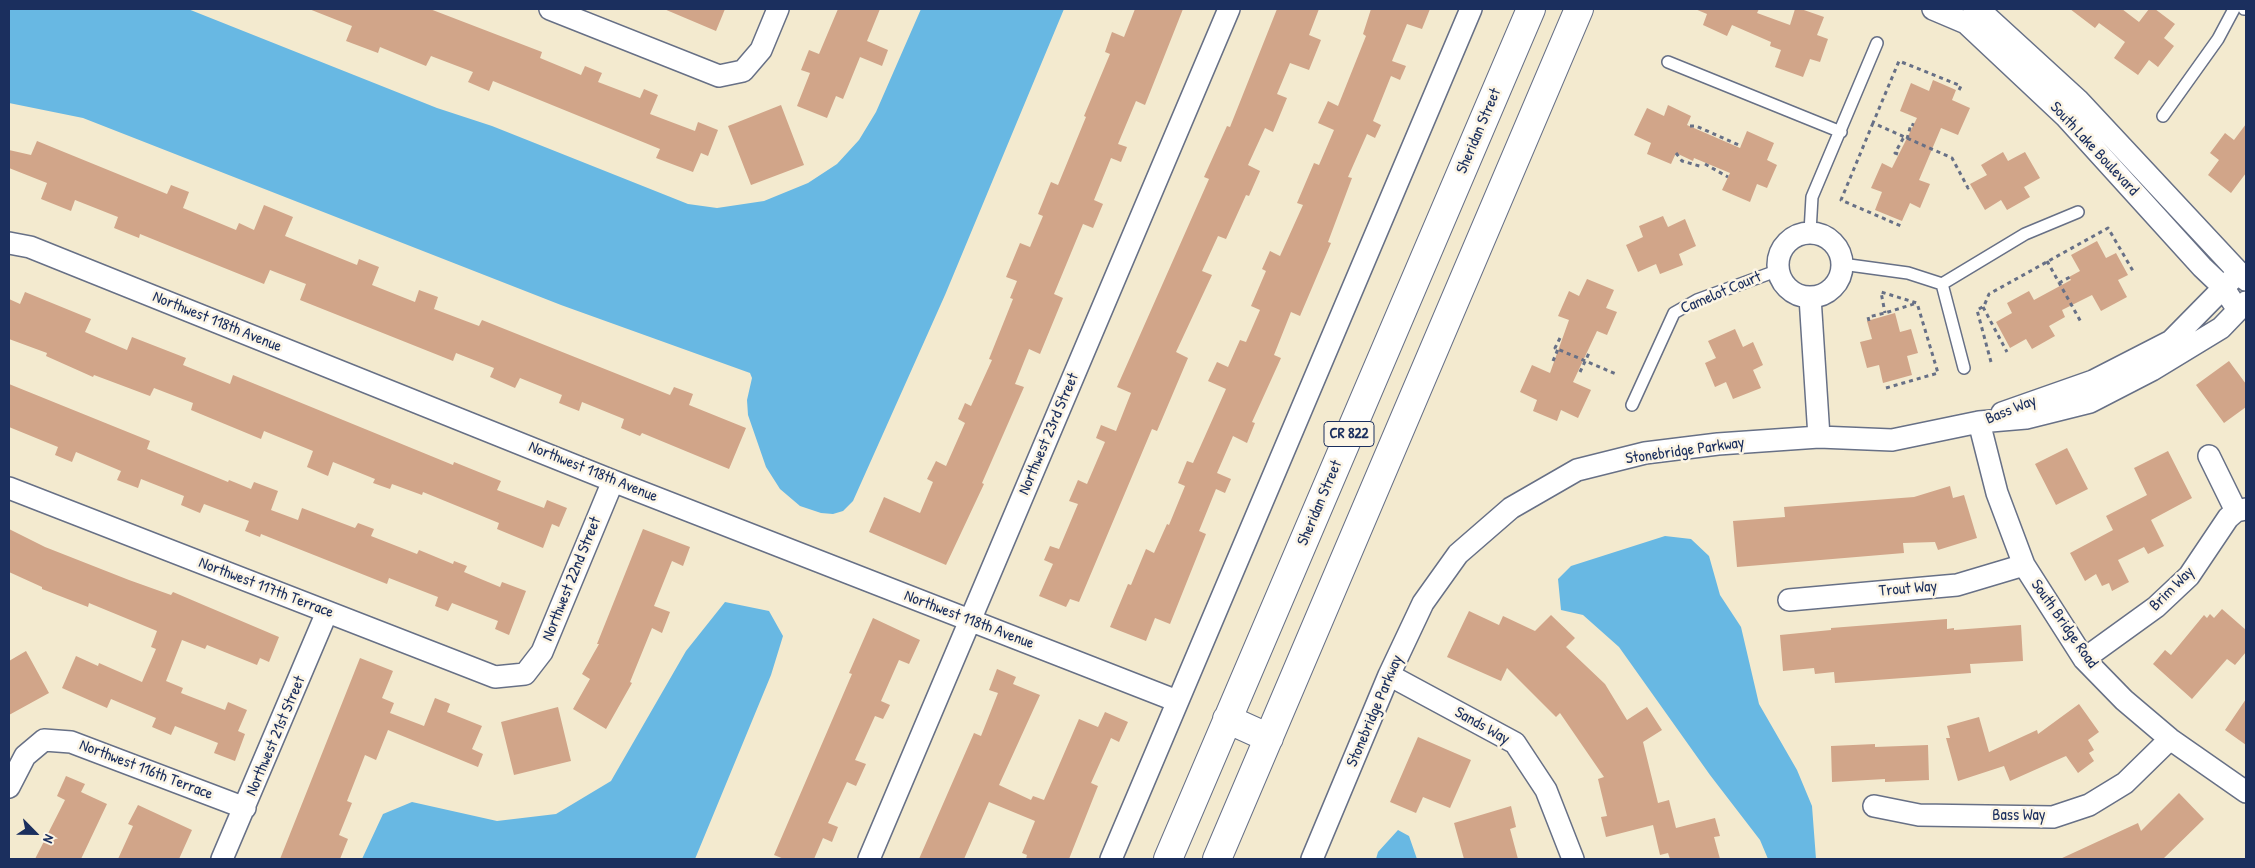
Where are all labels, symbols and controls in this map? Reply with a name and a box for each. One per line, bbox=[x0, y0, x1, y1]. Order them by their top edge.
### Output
street label: Sheridan Street bbox=[1452, 85, 1506, 177]
street label: South Lake Boulevard bbox=[2045, 98, 2143, 200]
street label: Camelot Court bbox=[1678, 267, 1764, 319]
street label: Northwest 118th Avenue bbox=[150, 287, 284, 357]
street label: Northwest 23rd Street bbox=[1015, 370, 1083, 498]
street label: Bass Way bbox=[1983, 391, 2039, 429]
road number: CR 822 bbox=[1324, 422, 1374, 446]
street label: Stonebridge Parkway bbox=[1624, 433, 1746, 469]
street label: Northwest 118th Avenue bbox=[526, 437, 660, 507]
street label: Sheridan Street bbox=[1293, 457, 1347, 549]
street label: Northwest 22nd Street bbox=[538, 514, 606, 644]
street label: Northwest 117th Terrace bbox=[196, 553, 336, 623]
street label: Brim Way bbox=[2146, 563, 2198, 615]
street label: South Bridge Road bbox=[2026, 576, 2102, 672]
street label: Trout Way bbox=[1878, 577, 1938, 601]
street label: Northwest 118th Avenue bbox=[901, 586, 1037, 654]
street label: Stonebridge Parkway bbox=[1343, 652, 1407, 770]
street label: Northwest 21st Street bbox=[242, 673, 310, 799]
street label: Sands Way bbox=[1451, 703, 1513, 749]
street label: Northwest 116th Terrace bbox=[77, 736, 215, 804]
street label: Bass Way bbox=[1992, 806, 2046, 826]
north arrow bbox=[10, 808, 60, 858]
text: N bbox=[39, 832, 59, 846]

